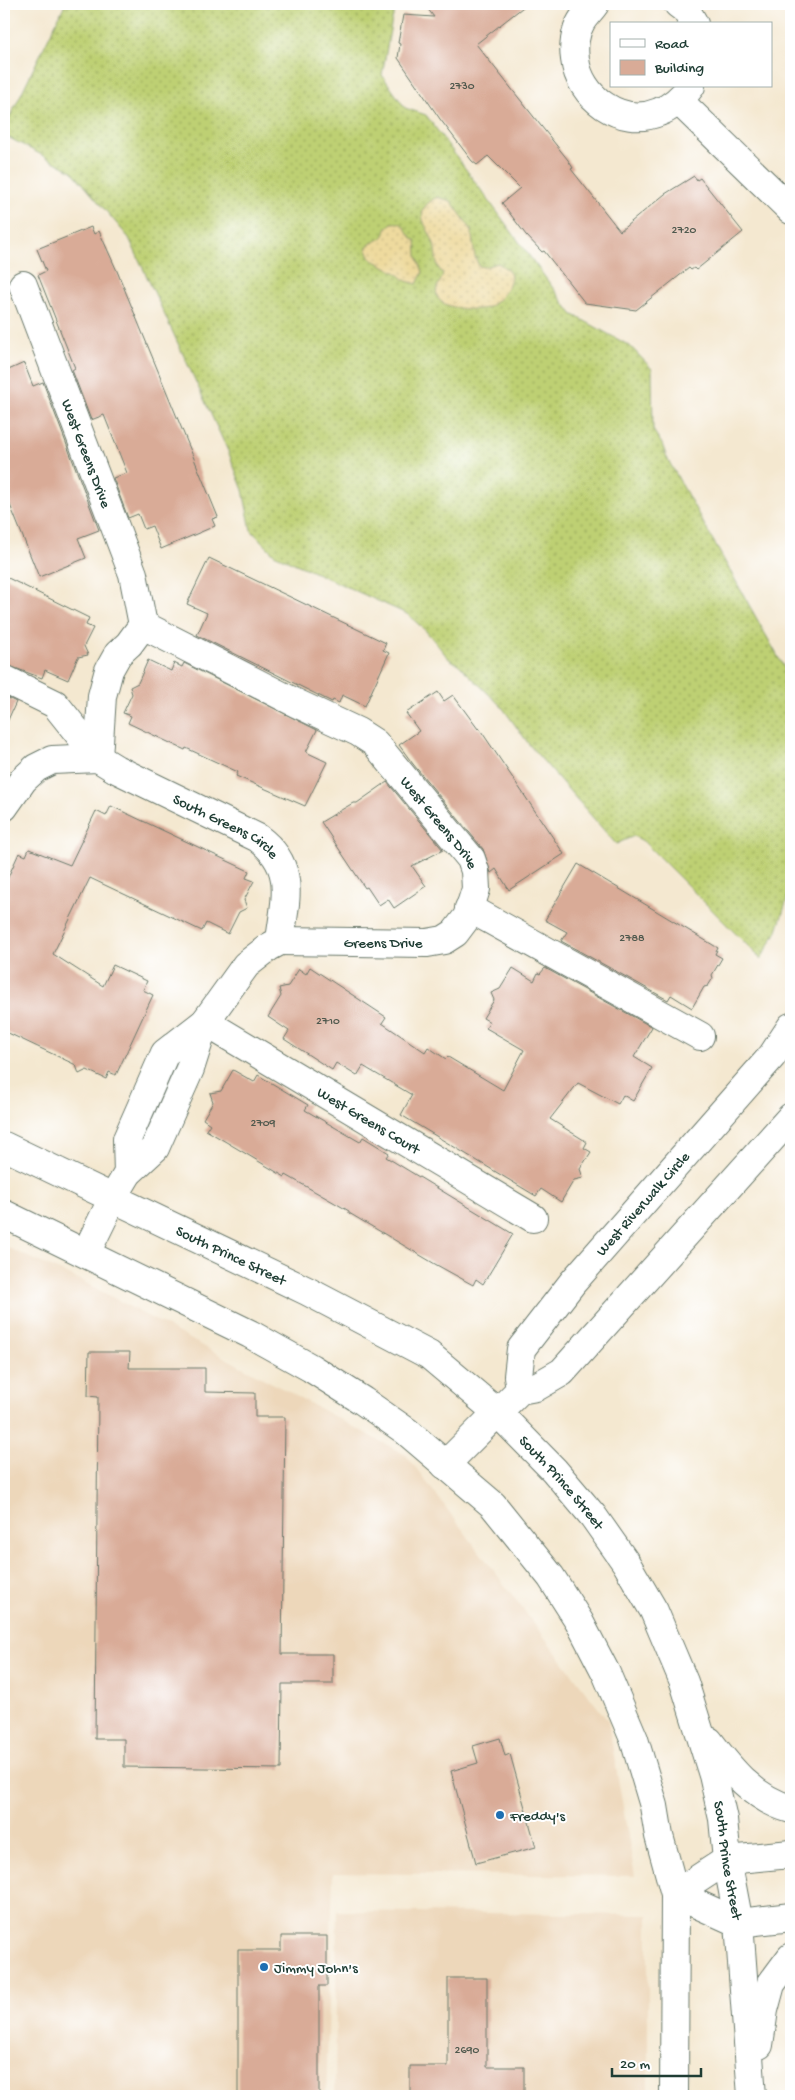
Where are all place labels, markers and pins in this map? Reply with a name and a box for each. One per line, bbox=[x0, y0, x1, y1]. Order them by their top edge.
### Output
place label: Freddy's bbox=[509, 1808, 566, 1826]
marker: Freddy's bbox=[494, 1809, 506, 1821]
place label: Jimmy John's bbox=[274, 1960, 358, 1978]
marker: Jimmy John's bbox=[258, 1961, 270, 1973]

